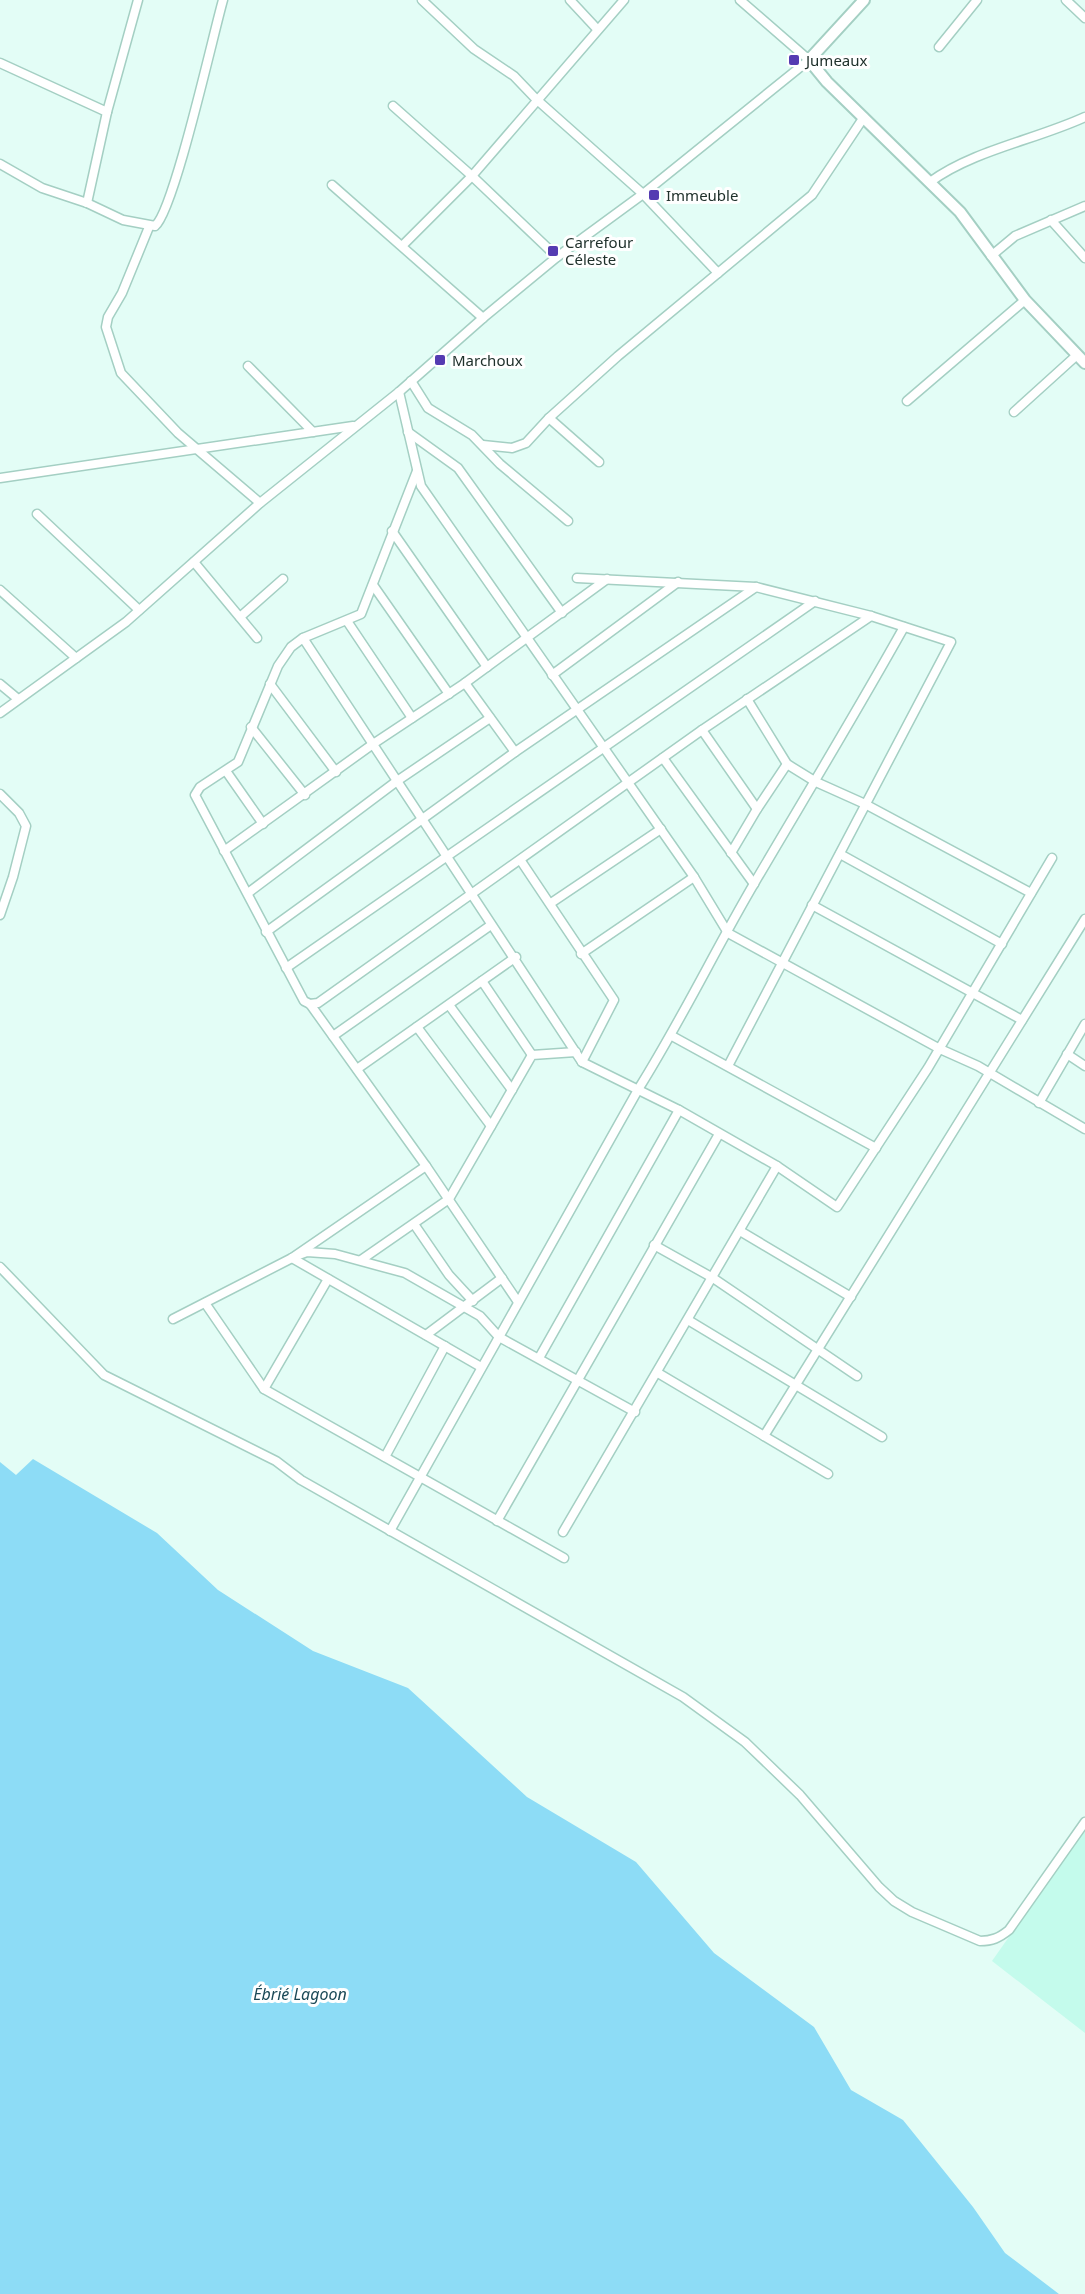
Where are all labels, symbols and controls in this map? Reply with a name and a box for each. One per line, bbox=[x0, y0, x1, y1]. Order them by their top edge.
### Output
place label: Jumeaux bbox=[804, 50, 868, 70]
marker: Jumeaux bbox=[787, 53, 801, 67]
place label: Immeuble bbox=[666, 185, 738, 205]
marker: Immeuble bbox=[647, 188, 661, 202]
place label: Carrefour Céleste bbox=[565, 232, 633, 269]
marker: Carrefour Céleste bbox=[546, 244, 560, 258]
place label: Marchoux bbox=[452, 350, 523, 370]
marker: Marchoux bbox=[433, 353, 447, 367]
water label: Ébrié Lagoon bbox=[253, 1983, 347, 2005]

